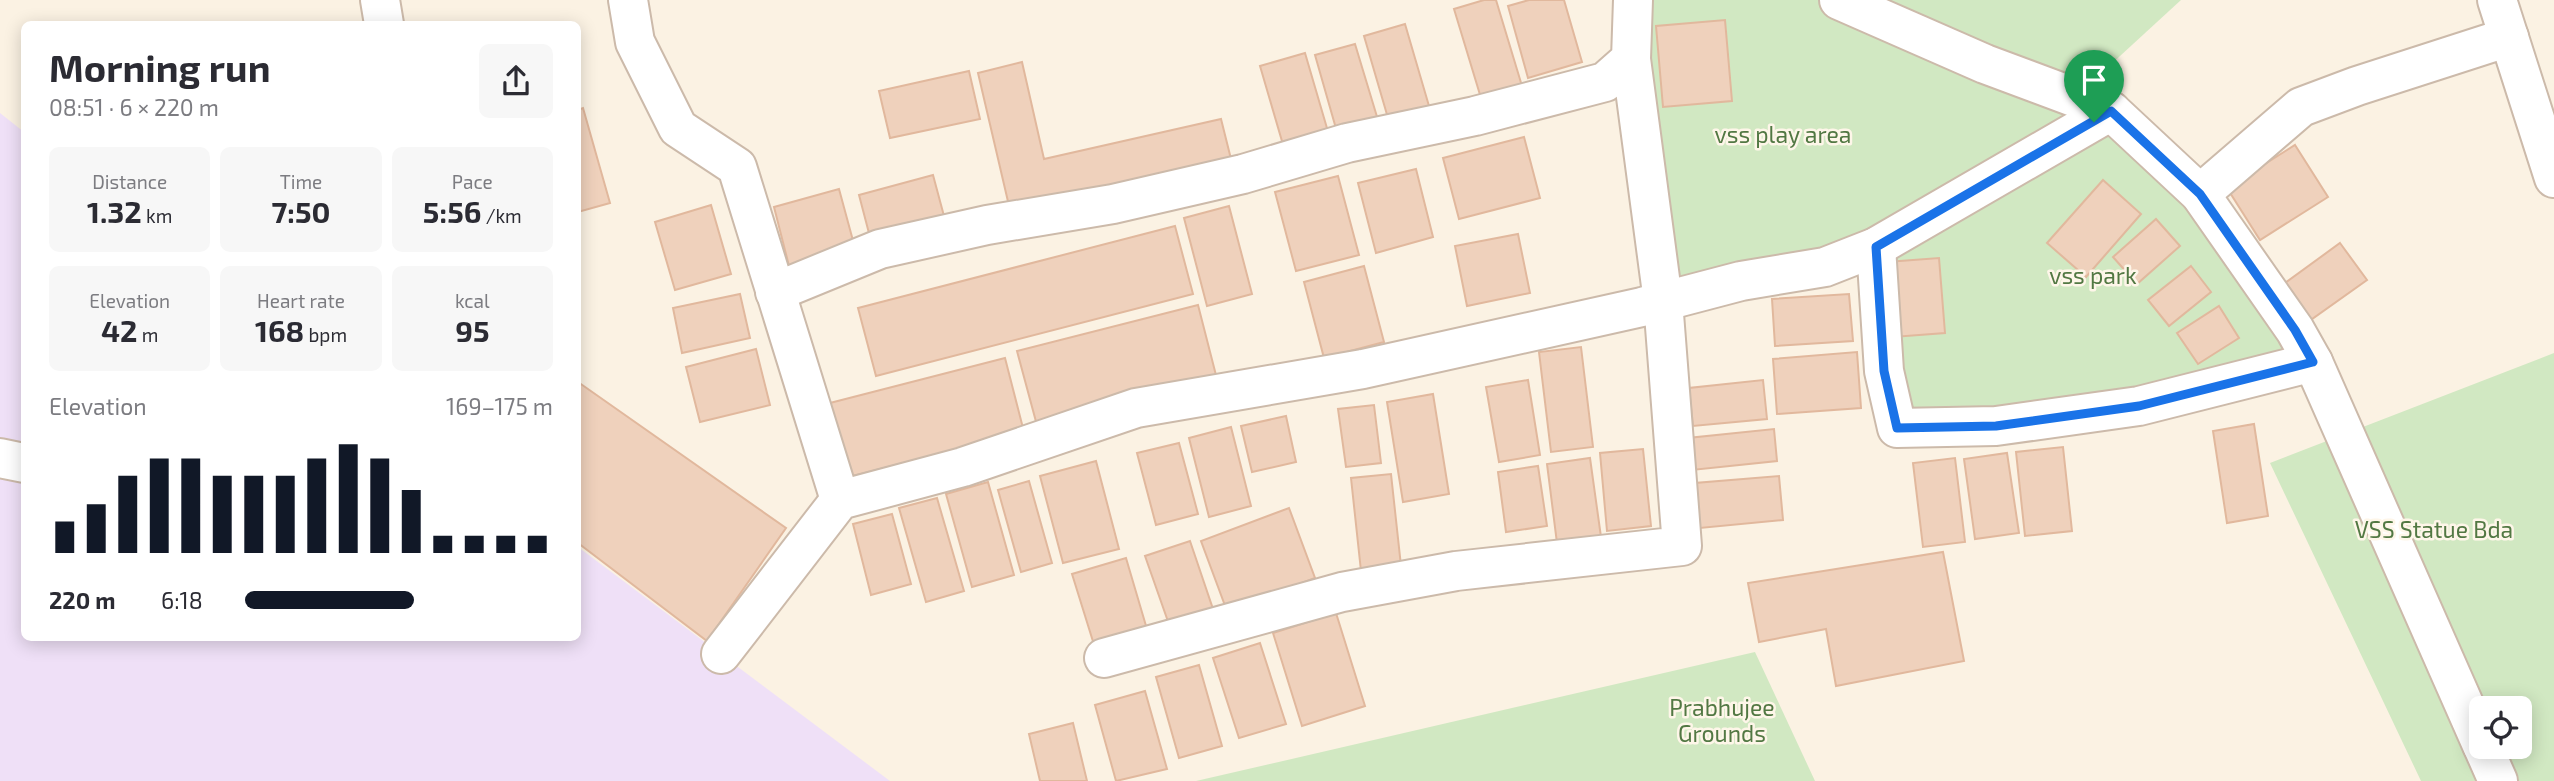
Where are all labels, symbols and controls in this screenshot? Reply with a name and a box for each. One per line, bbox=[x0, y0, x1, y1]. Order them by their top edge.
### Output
text: Morning run bbox=[49, 44, 270, 90]
button: share bbox=[479, 44, 553, 118]
pin bbox=[2064, 50, 2124, 122]
icon: arrive bbox=[2075, 61, 2113, 99]
text: 08:51 · 6 × 220 m bbox=[49, 93, 219, 121]
park label: vss play area bbox=[1715, 120, 1851, 148]
text: Distance bbox=[92, 170, 167, 193]
text: Time bbox=[280, 170, 322, 193]
text: Pace bbox=[452, 170, 493, 193]
text: 1.32 bbox=[87, 193, 142, 229]
text: 7:50 bbox=[271, 193, 331, 229]
text: 5:56 bbox=[423, 193, 481, 229]
text: km bbox=[142, 204, 172, 227]
text: /km bbox=[481, 204, 522, 227]
park label: vss park bbox=[2049, 261, 2137, 289]
text: Elevation bbox=[89, 289, 170, 312]
text: Heart rate bbox=[257, 289, 345, 312]
text: kcal bbox=[455, 289, 490, 312]
text: 42 bbox=[101, 312, 137, 348]
text: 168 bbox=[255, 312, 304, 348]
text: 95 bbox=[455, 312, 489, 348]
text: m bbox=[137, 323, 158, 346]
text: bpm bbox=[304, 323, 347, 346]
text: Elevation bbox=[49, 392, 147, 420]
text: 169–175 m bbox=[446, 392, 553, 420]
park label: VSS Statue Bda bbox=[2355, 515, 2513, 543]
text: 220 m bbox=[49, 586, 115, 614]
text: 6:18 bbox=[161, 586, 203, 614]
park label: Prabhujee Grounds bbox=[1669, 693, 1775, 747]
map controls bbox=[2469, 696, 2532, 759]
button: locate bbox=[2469, 696, 2532, 759]

